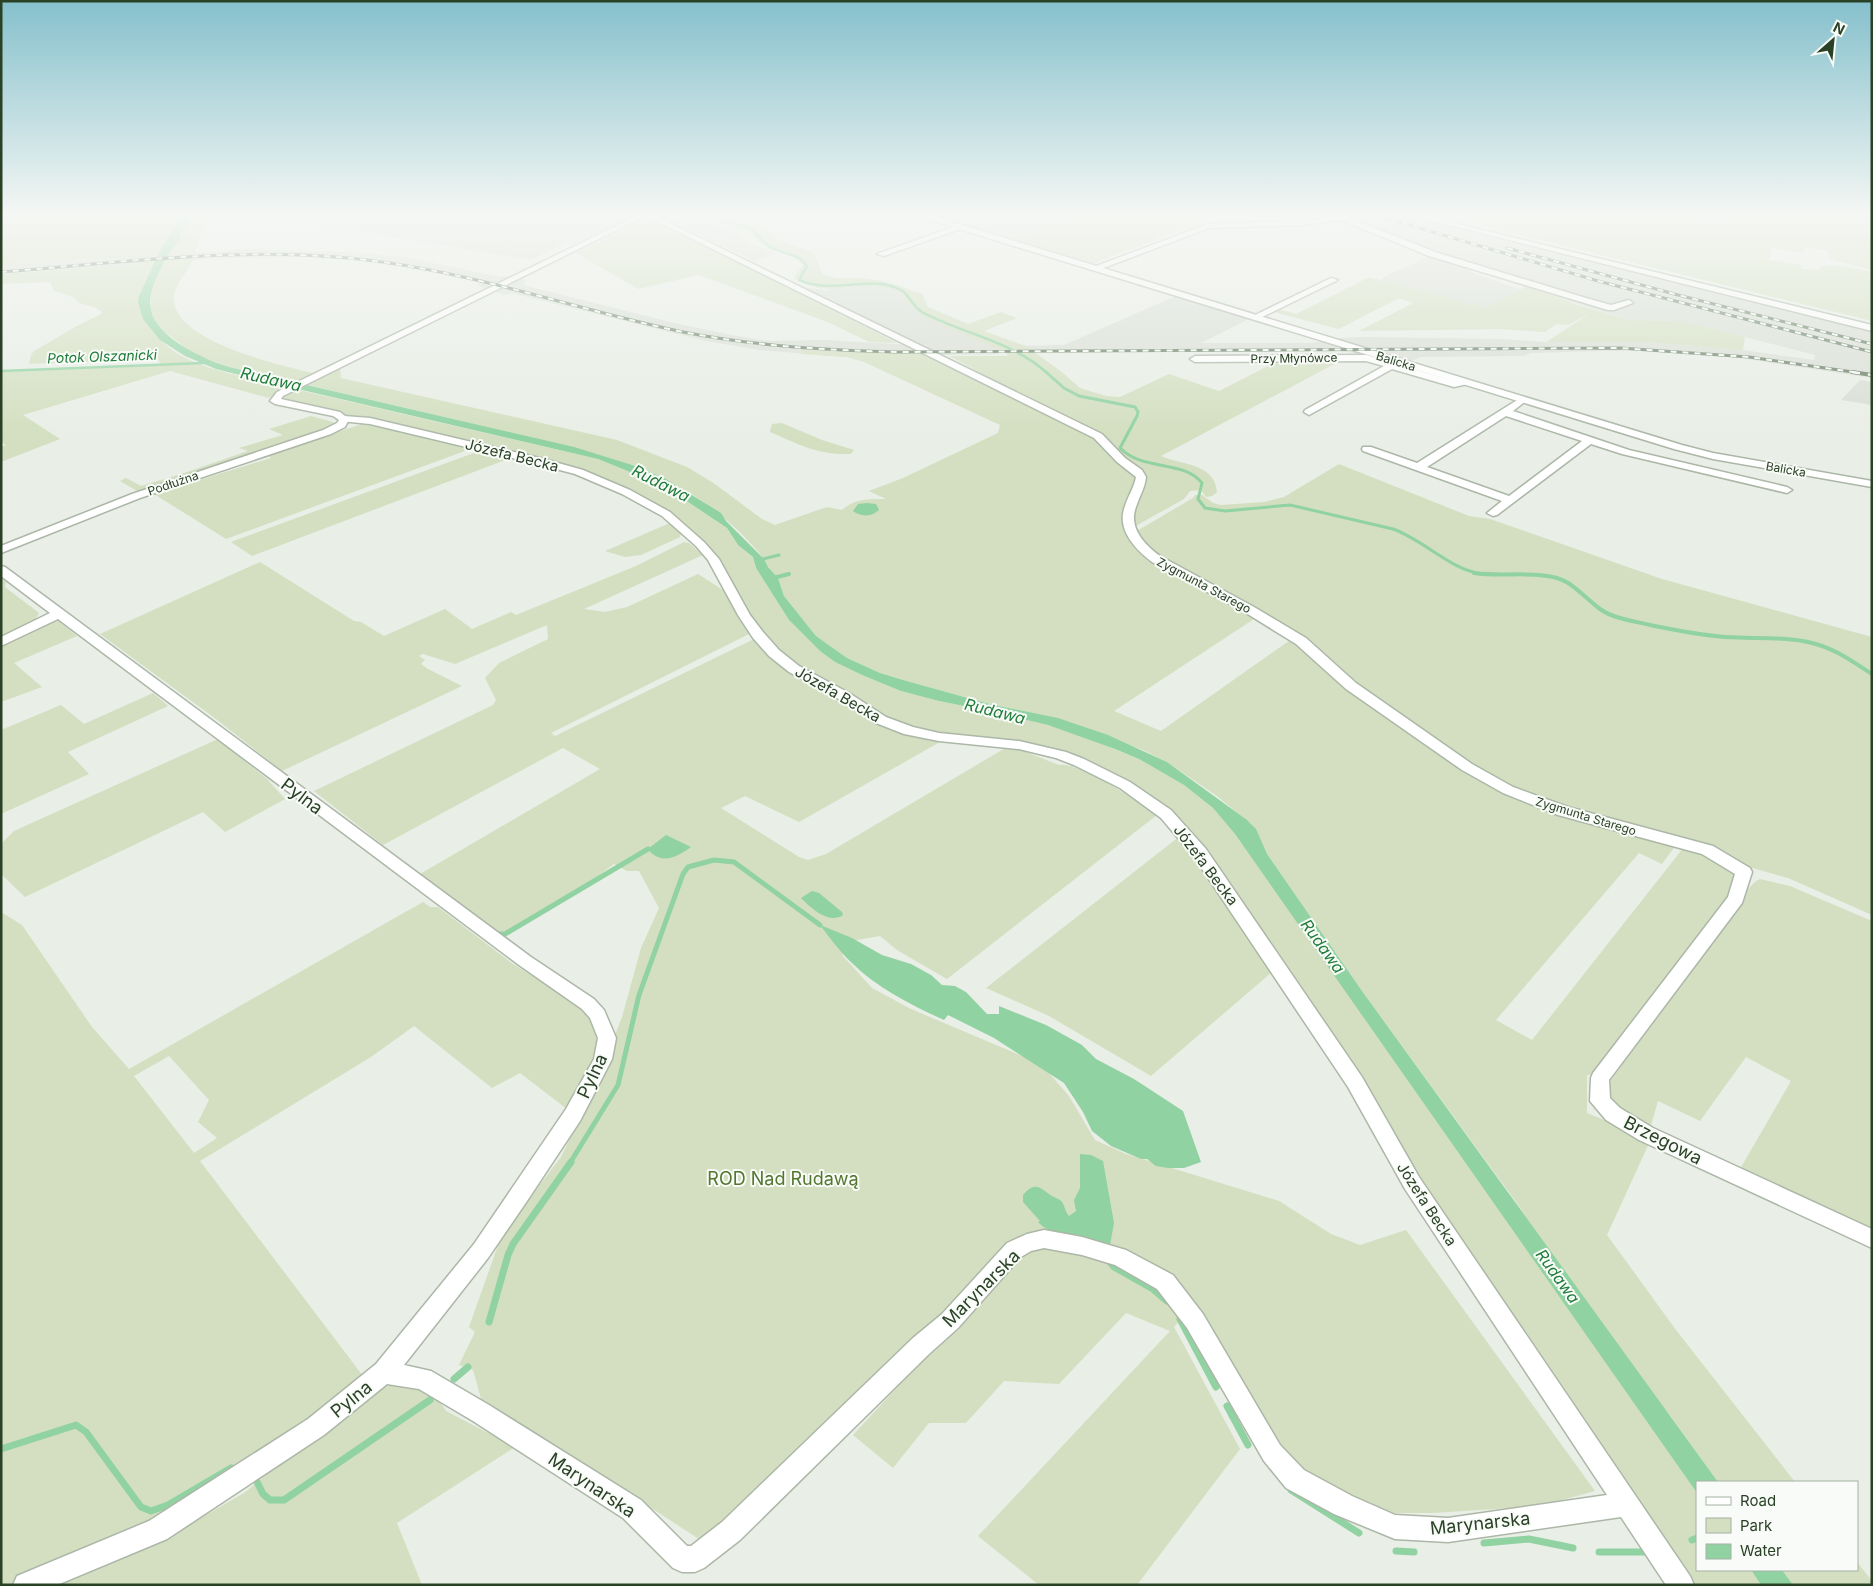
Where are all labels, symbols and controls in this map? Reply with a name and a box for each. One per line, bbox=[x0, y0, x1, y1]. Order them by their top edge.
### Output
north arrow bbox=[1808, 15, 1858, 65]
text: N bbox=[1831, 18, 1848, 38]
water label: Potok Olszanicki bbox=[47, 346, 158, 366]
street label: Balicka bbox=[1374, 348, 1418, 374]
street label: Przy Młynówce bbox=[1250, 350, 1338, 366]
water label: Rudawa bbox=[239, 362, 304, 396]
street label: Józefa Becka bbox=[463, 434, 561, 476]
street label: Balicka bbox=[1765, 458, 1807, 480]
water label: Rudawa bbox=[629, 460, 693, 506]
street label: Podłużna bbox=[146, 467, 200, 499]
street label: Zygmunta Starego bbox=[1154, 554, 1254, 616]
street label: Józefa Becka bbox=[792, 662, 884, 726]
water label: Rudawa bbox=[962, 694, 1028, 728]
street label: Pylna bbox=[277, 774, 327, 818]
street label: Zygmunta Starego bbox=[1534, 794, 1638, 838]
street label: Józefa Becka bbox=[1170, 821, 1242, 909]
water label: Rudawa bbox=[1297, 915, 1349, 977]
street label: Pylna bbox=[573, 1050, 611, 1102]
street label: Brzegowa bbox=[1620, 1111, 1706, 1169]
street label: Józefa Becka bbox=[1393, 1159, 1461, 1249]
park label: ROD Nad Rudawą bbox=[707, 1168, 859, 1189]
street label: Marynarska bbox=[938, 1245, 1024, 1331]
water label: Rudawa bbox=[1532, 1245, 1584, 1307]
street label: Pylna bbox=[326, 1376, 376, 1422]
street label: Marynarska bbox=[544, 1448, 640, 1522]
legend bbox=[1696, 1481, 1858, 1571]
text: Road bbox=[1740, 1491, 1776, 1510]
street label: Marynarska bbox=[1429, 1507, 1531, 1539]
text: Park bbox=[1740, 1516, 1773, 1535]
text: Water bbox=[1740, 1541, 1782, 1560]

